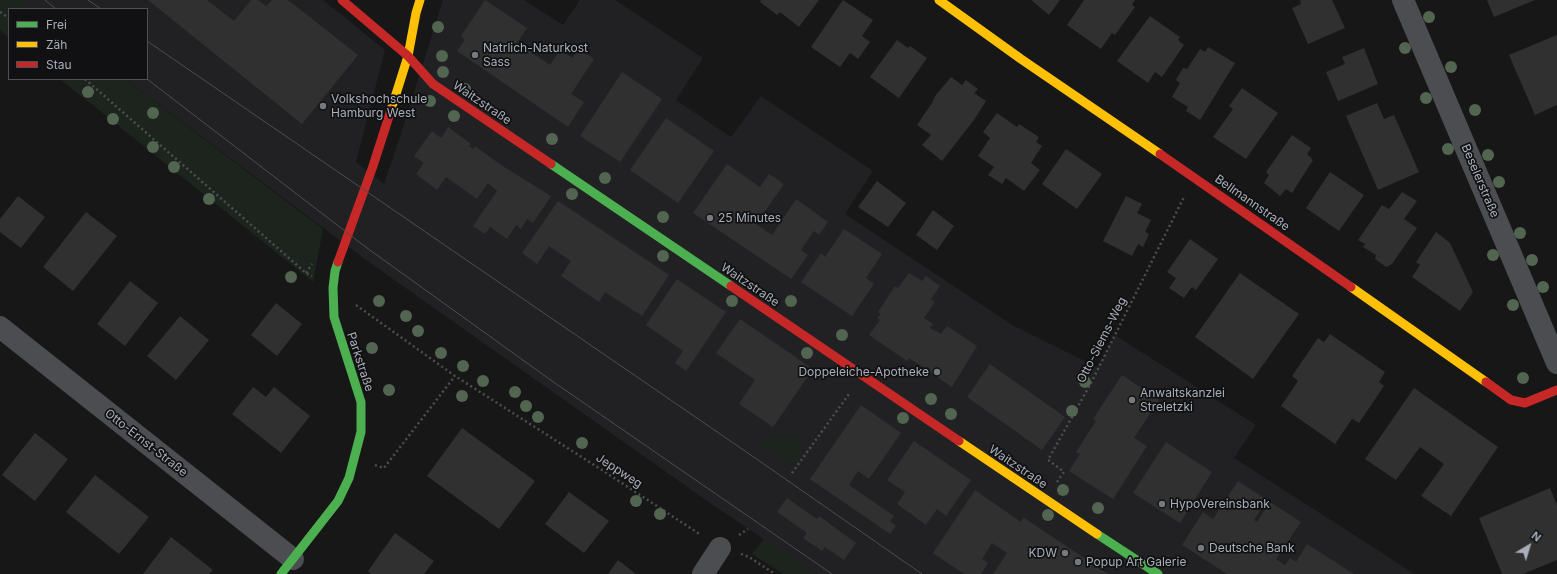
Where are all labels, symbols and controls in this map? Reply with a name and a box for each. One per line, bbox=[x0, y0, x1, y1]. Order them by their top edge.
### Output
legend bbox=[8, 8, 148, 80]
text: Frei bbox=[46, 17, 67, 32]
text: Zäh bbox=[46, 37, 67, 52]
place label: Natrlich-Naturkost Sass bbox=[483, 41, 588, 69]
marker: Natrlich-Naturkost Sass bbox=[470, 50, 480, 60]
text: Stau bbox=[46, 57, 72, 72]
street label: Waitzstraße bbox=[450, 78, 514, 128]
place label: Volkshochschule Hamburg West bbox=[331, 92, 427, 120]
marker: Volkshochschule Hamburg West bbox=[318, 101, 328, 111]
street label: Beselerstraße bbox=[1458, 142, 1502, 220]
street label: Bellmannstraße bbox=[1212, 172, 1292, 234]
place label: 25 Minutes bbox=[718, 211, 781, 225]
marker: 25 Minutes bbox=[705, 213, 715, 223]
street label: Waitzstraße bbox=[718, 260, 782, 310]
street label: Otto-Siems-Weg bbox=[1074, 295, 1130, 385]
street label: Parkstraße bbox=[344, 330, 376, 394]
place label: Doppeleiche-Apotheke bbox=[798, 365, 929, 379]
marker: Doppeleiche-Apotheke bbox=[932, 367, 942, 377]
place label: Anwaltskanzlei Streletzki bbox=[1140, 386, 1225, 414]
marker: Anwaltskanzlei Streletzki bbox=[1127, 395, 1137, 405]
street label: Otto-Ernst-Straße bbox=[102, 406, 190, 480]
street label: Waitzstraße bbox=[986, 442, 1050, 492]
street label: Jeppweg bbox=[593, 451, 645, 491]
place label: HypoVereinsbank bbox=[1170, 497, 1270, 511]
marker: HypoVereinsbank bbox=[1157, 499, 1167, 509]
north arrow bbox=[1509, 526, 1549, 566]
text: N bbox=[1529, 528, 1544, 545]
place label: Deutsche Bank bbox=[1209, 541, 1294, 555]
marker: Deutsche Bank bbox=[1196, 543, 1206, 553]
place label: KDW bbox=[1028, 546, 1057, 560]
marker: KDW bbox=[1060, 548, 1070, 558]
place label: Popup Art Galerie bbox=[1086, 555, 1186, 569]
marker: Popup Art Galerie bbox=[1073, 557, 1083, 567]

